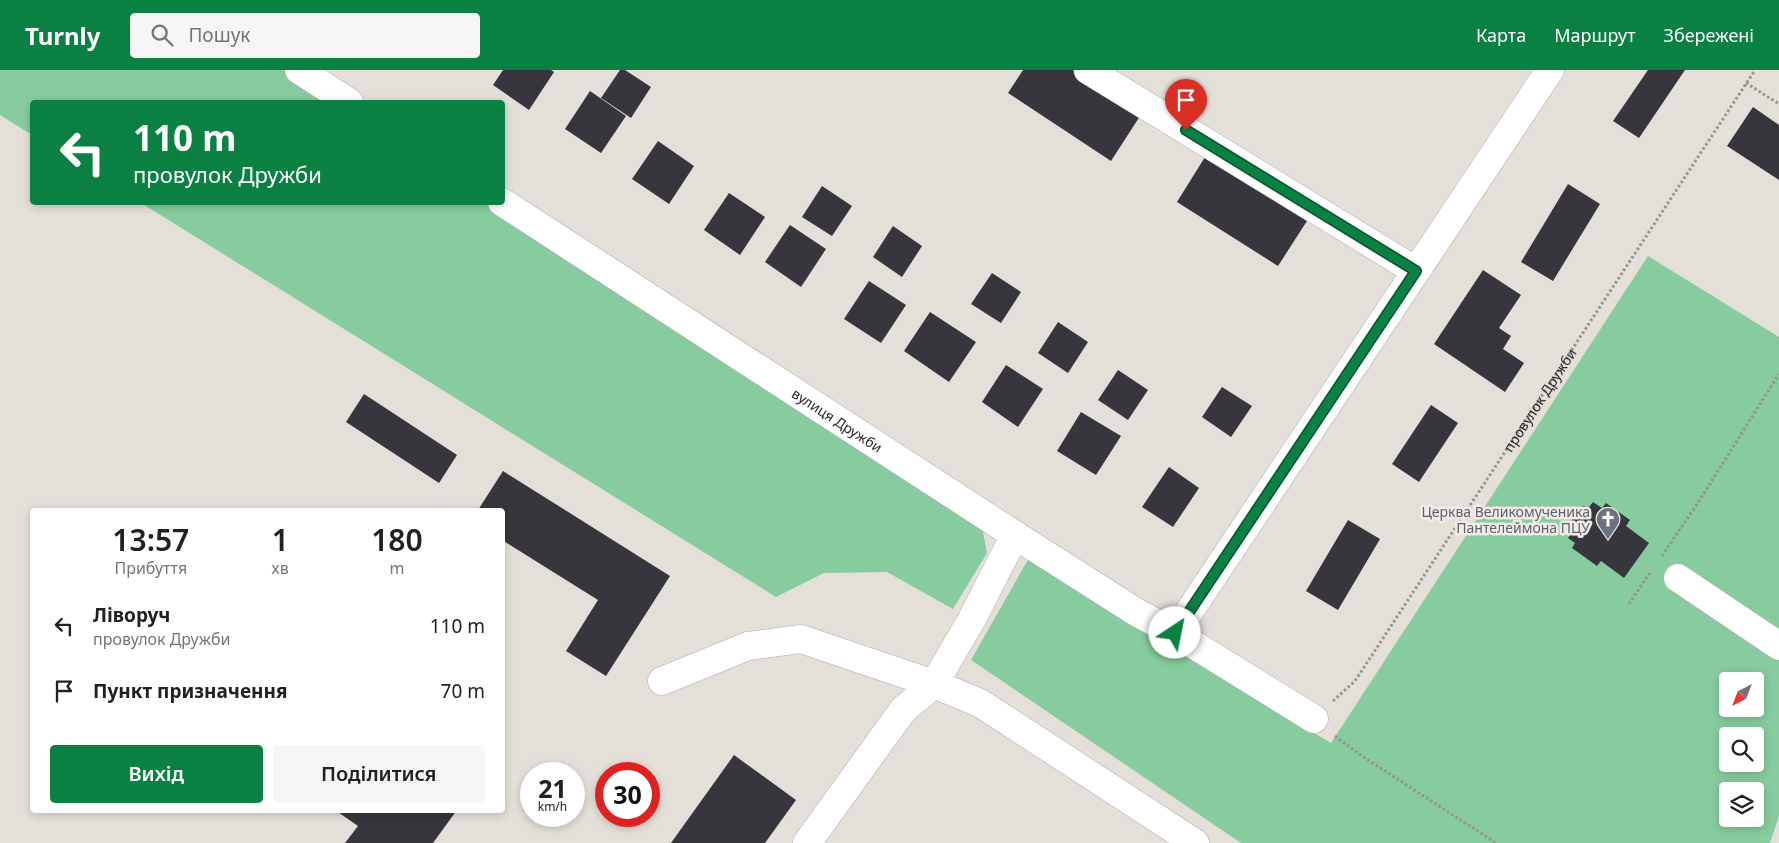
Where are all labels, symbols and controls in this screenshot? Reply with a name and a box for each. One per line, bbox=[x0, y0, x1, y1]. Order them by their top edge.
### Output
search box bbox=[130, 13, 480, 58]
text: Turnly bbox=[25, 19, 100, 52]
icon: search bbox=[148, 21, 176, 49]
text: Пошук bbox=[188, 22, 250, 48]
text: Карта bbox=[1476, 23, 1526, 47]
text: Маршрут bbox=[1554, 23, 1636, 47]
text: Збережені bbox=[1664, 23, 1754, 47]
pin bbox=[1165, 79, 1207, 130]
icon: arrive bbox=[1172, 86, 1200, 114]
text: 110 m bbox=[133, 114, 236, 161]
icon: left bbox=[50, 120, 115, 185]
text: провулок Дружби bbox=[133, 159, 322, 189]
street label: провулок Дружби bbox=[1498, 344, 1580, 455]
street label: вулиця Дружби bbox=[788, 383, 887, 456]
place label: Церква Великомученика Пантелеймона ПЦУ bbox=[1421, 502, 1590, 537]
church icon: Церква Великомученика Пантелеймона ПЦУ bbox=[1595, 506, 1621, 540]
text: 13:57 bbox=[112, 519, 189, 560]
text: 1 bbox=[272, 519, 289, 560]
text: 180 bbox=[371, 519, 423, 560]
text: Прибуття bbox=[114, 557, 187, 579]
text: хв bbox=[272, 557, 289, 579]
text: m bbox=[389, 557, 404, 579]
text: Ліворуч bbox=[93, 602, 170, 628]
position arrow bbox=[1148, 606, 1200, 658]
icon: left bbox=[50, 612, 78, 640]
text: 110 m bbox=[430, 613, 485, 639]
text: провулок Дружби bbox=[93, 628, 230, 650]
north arrow bbox=[1719, 672, 1764, 718]
map controls bbox=[1719, 672, 1764, 827]
icon: arrive bbox=[50, 677, 78, 705]
text: Пункт призначення bbox=[93, 678, 287, 704]
text: 70 m bbox=[441, 678, 485, 704]
button: search bbox=[1719, 727, 1764, 772]
button: Вихід bbox=[50, 745, 263, 803]
button: Поділитися bbox=[273, 745, 485, 803]
speed limit sign: 30 bbox=[595, 762, 660, 827]
text: 21 bbox=[538, 771, 567, 805]
button: layers bbox=[1719, 782, 1764, 827]
text: km/h bbox=[538, 798, 567, 815]

